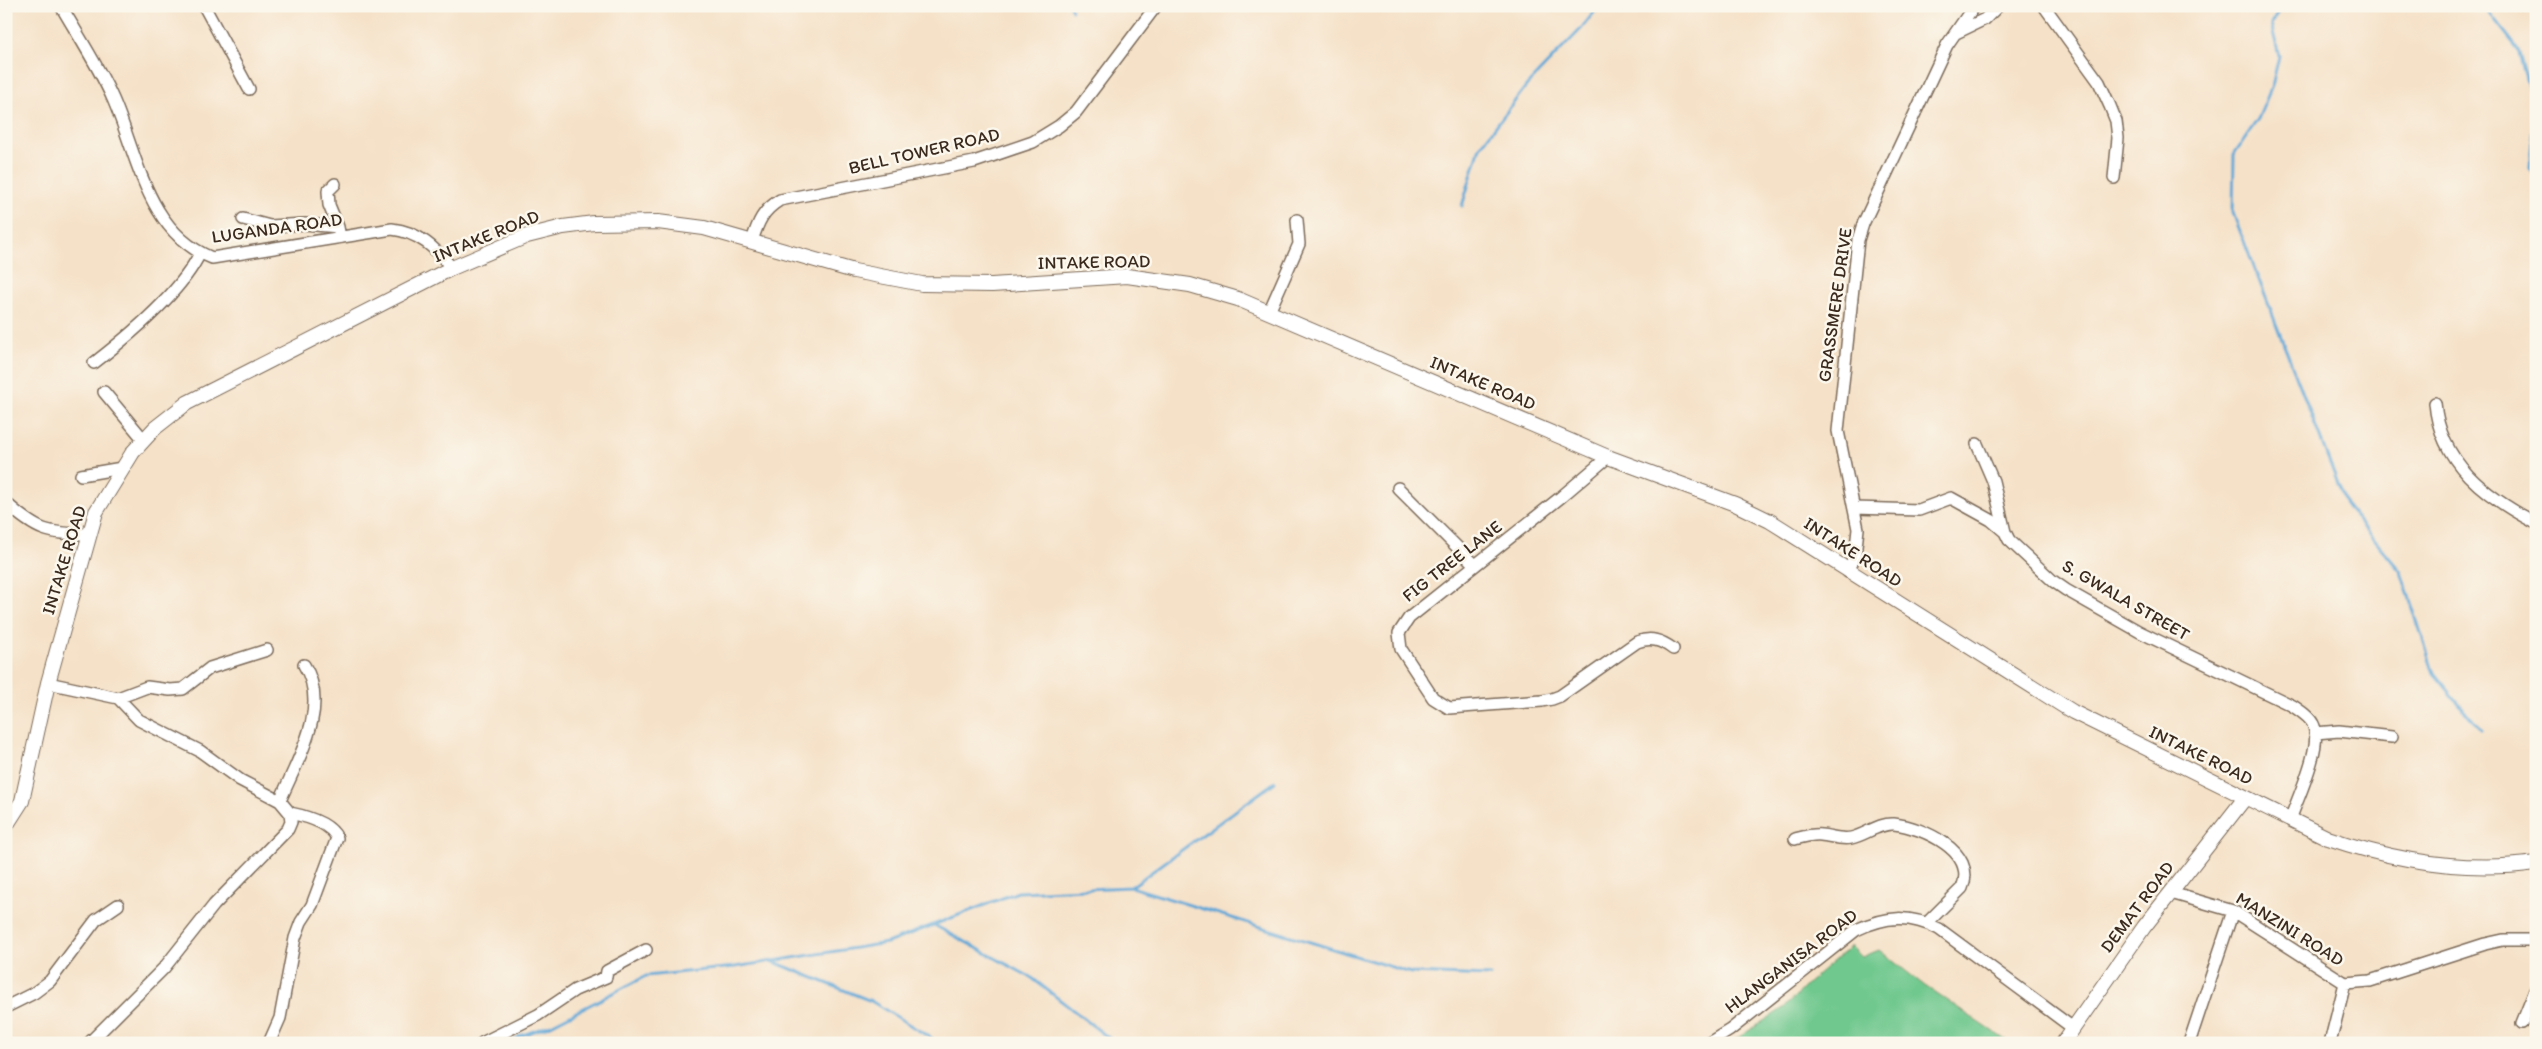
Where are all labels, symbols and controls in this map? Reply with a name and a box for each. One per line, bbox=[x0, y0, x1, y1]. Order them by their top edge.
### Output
street label: BELL TOWER ROAD bbox=[846, 123, 1002, 179]
street label: INTAKE ROAD bbox=[430, 205, 542, 267]
street label: LUGANDA ROAD bbox=[210, 208, 344, 248]
street label: GRASSMERE DRIVE bbox=[1813, 226, 1857, 384]
street label: INTAKE ROAD bbox=[1037, 250, 1151, 274]
street label: INTAKE ROAD bbox=[1427, 351, 1539, 415]
street label: INTAKE ROAD bbox=[37, 503, 91, 617]
street label: INTAKE ROAD bbox=[1800, 512, 1906, 592]
street label: FIG TREE LANE bbox=[1398, 515, 1506, 607]
street label: S. GWALA STREET bbox=[2058, 555, 2194, 645]
street label: INTAKE ROAD bbox=[2145, 720, 2257, 790]
street label: DEMAT ROAD bbox=[2095, 857, 2179, 957]
street label: MANZINI ROAD bbox=[2232, 887, 2348, 971]
street label: HLANGANISA ROAD bbox=[1720, 904, 1862, 1018]

